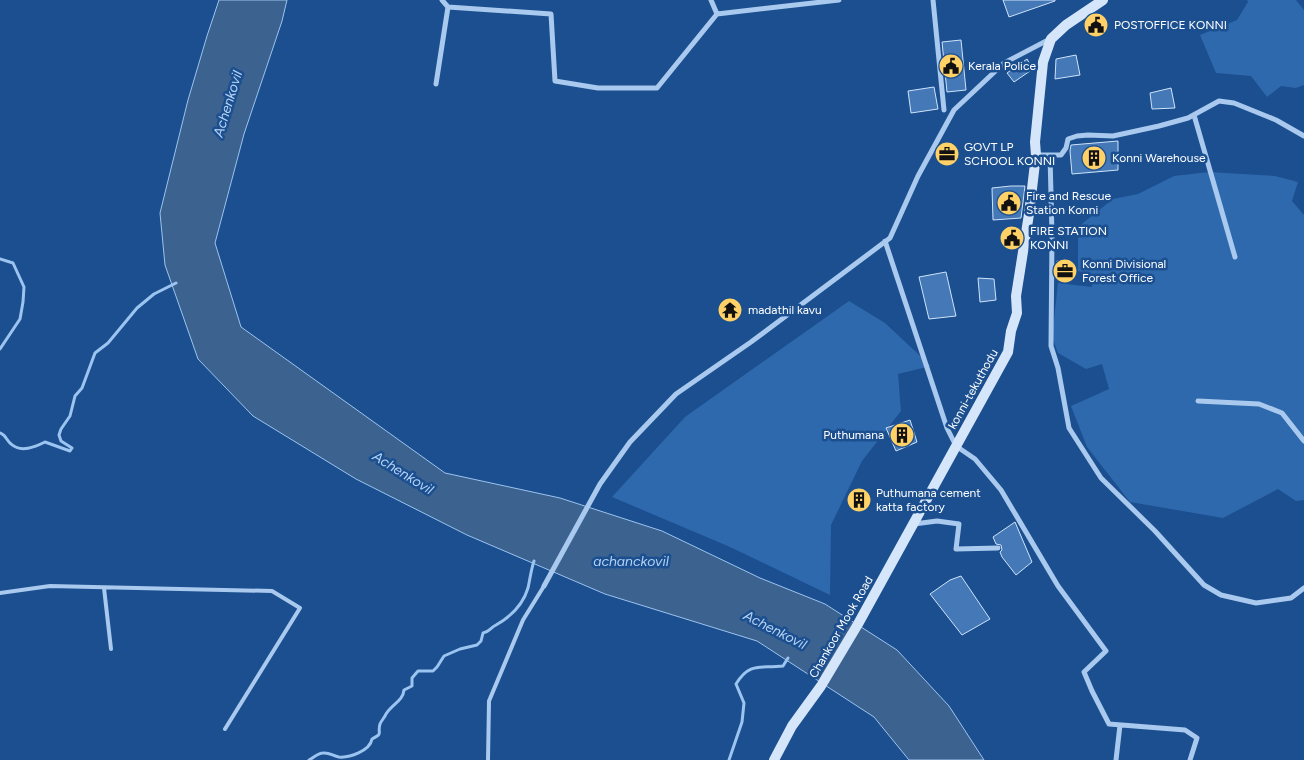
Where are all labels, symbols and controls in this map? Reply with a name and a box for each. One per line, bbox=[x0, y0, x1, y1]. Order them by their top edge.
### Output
public building icon: POSTOFFICE KONNI bbox=[1083, 12, 1109, 38]
place label: POSTOFFICE KONNI bbox=[1114, 18, 1227, 32]
public building icon: Kerala Police bbox=[938, 53, 964, 79]
place label: Kerala Police bbox=[968, 59, 1036, 73]
water label: Achenkovil bbox=[210, 68, 246, 140]
place label: GOVT LP SCHOOL KONNI bbox=[964, 140, 1055, 168]
office icon: GOVT LP SCHOOL KONNI bbox=[934, 141, 960, 167]
building icon: Konni Warehouse bbox=[1081, 145, 1107, 171]
place label: Konni Warehouse bbox=[1112, 151, 1206, 165]
place label: Fire and Rescue Station Konni bbox=[1026, 189, 1112, 217]
public building icon: Fire and Rescue Station Konni bbox=[996, 190, 1022, 216]
place label: FIRE STATION KONNI bbox=[1030, 224, 1107, 252]
public building icon: FIRE STATION KONNI bbox=[999, 225, 1025, 251]
place label: Konni Divisional Forest Office bbox=[1082, 257, 1166, 285]
office icon: Konni Divisional Forest Office bbox=[1052, 258, 1078, 284]
temple icon: madathil kavu bbox=[717, 297, 743, 323]
place label: madathil kavu bbox=[748, 303, 822, 317]
street label: konni-tekuthodu bbox=[945, 347, 1001, 431]
building icon: Puthumana bbox=[889, 422, 915, 448]
place label: Puthumana bbox=[823, 428, 884, 442]
water label: Achenkovil bbox=[369, 447, 437, 499]
place label: Puthumana cement katta factory bbox=[876, 486, 981, 514]
building icon: Puthumana cement katta factory bbox=[846, 487, 872, 513]
water label: achanckovil bbox=[593, 553, 670, 570]
street label: Chankoor Mook Road bbox=[806, 574, 876, 680]
water label: Achenkovil bbox=[740, 606, 810, 654]

